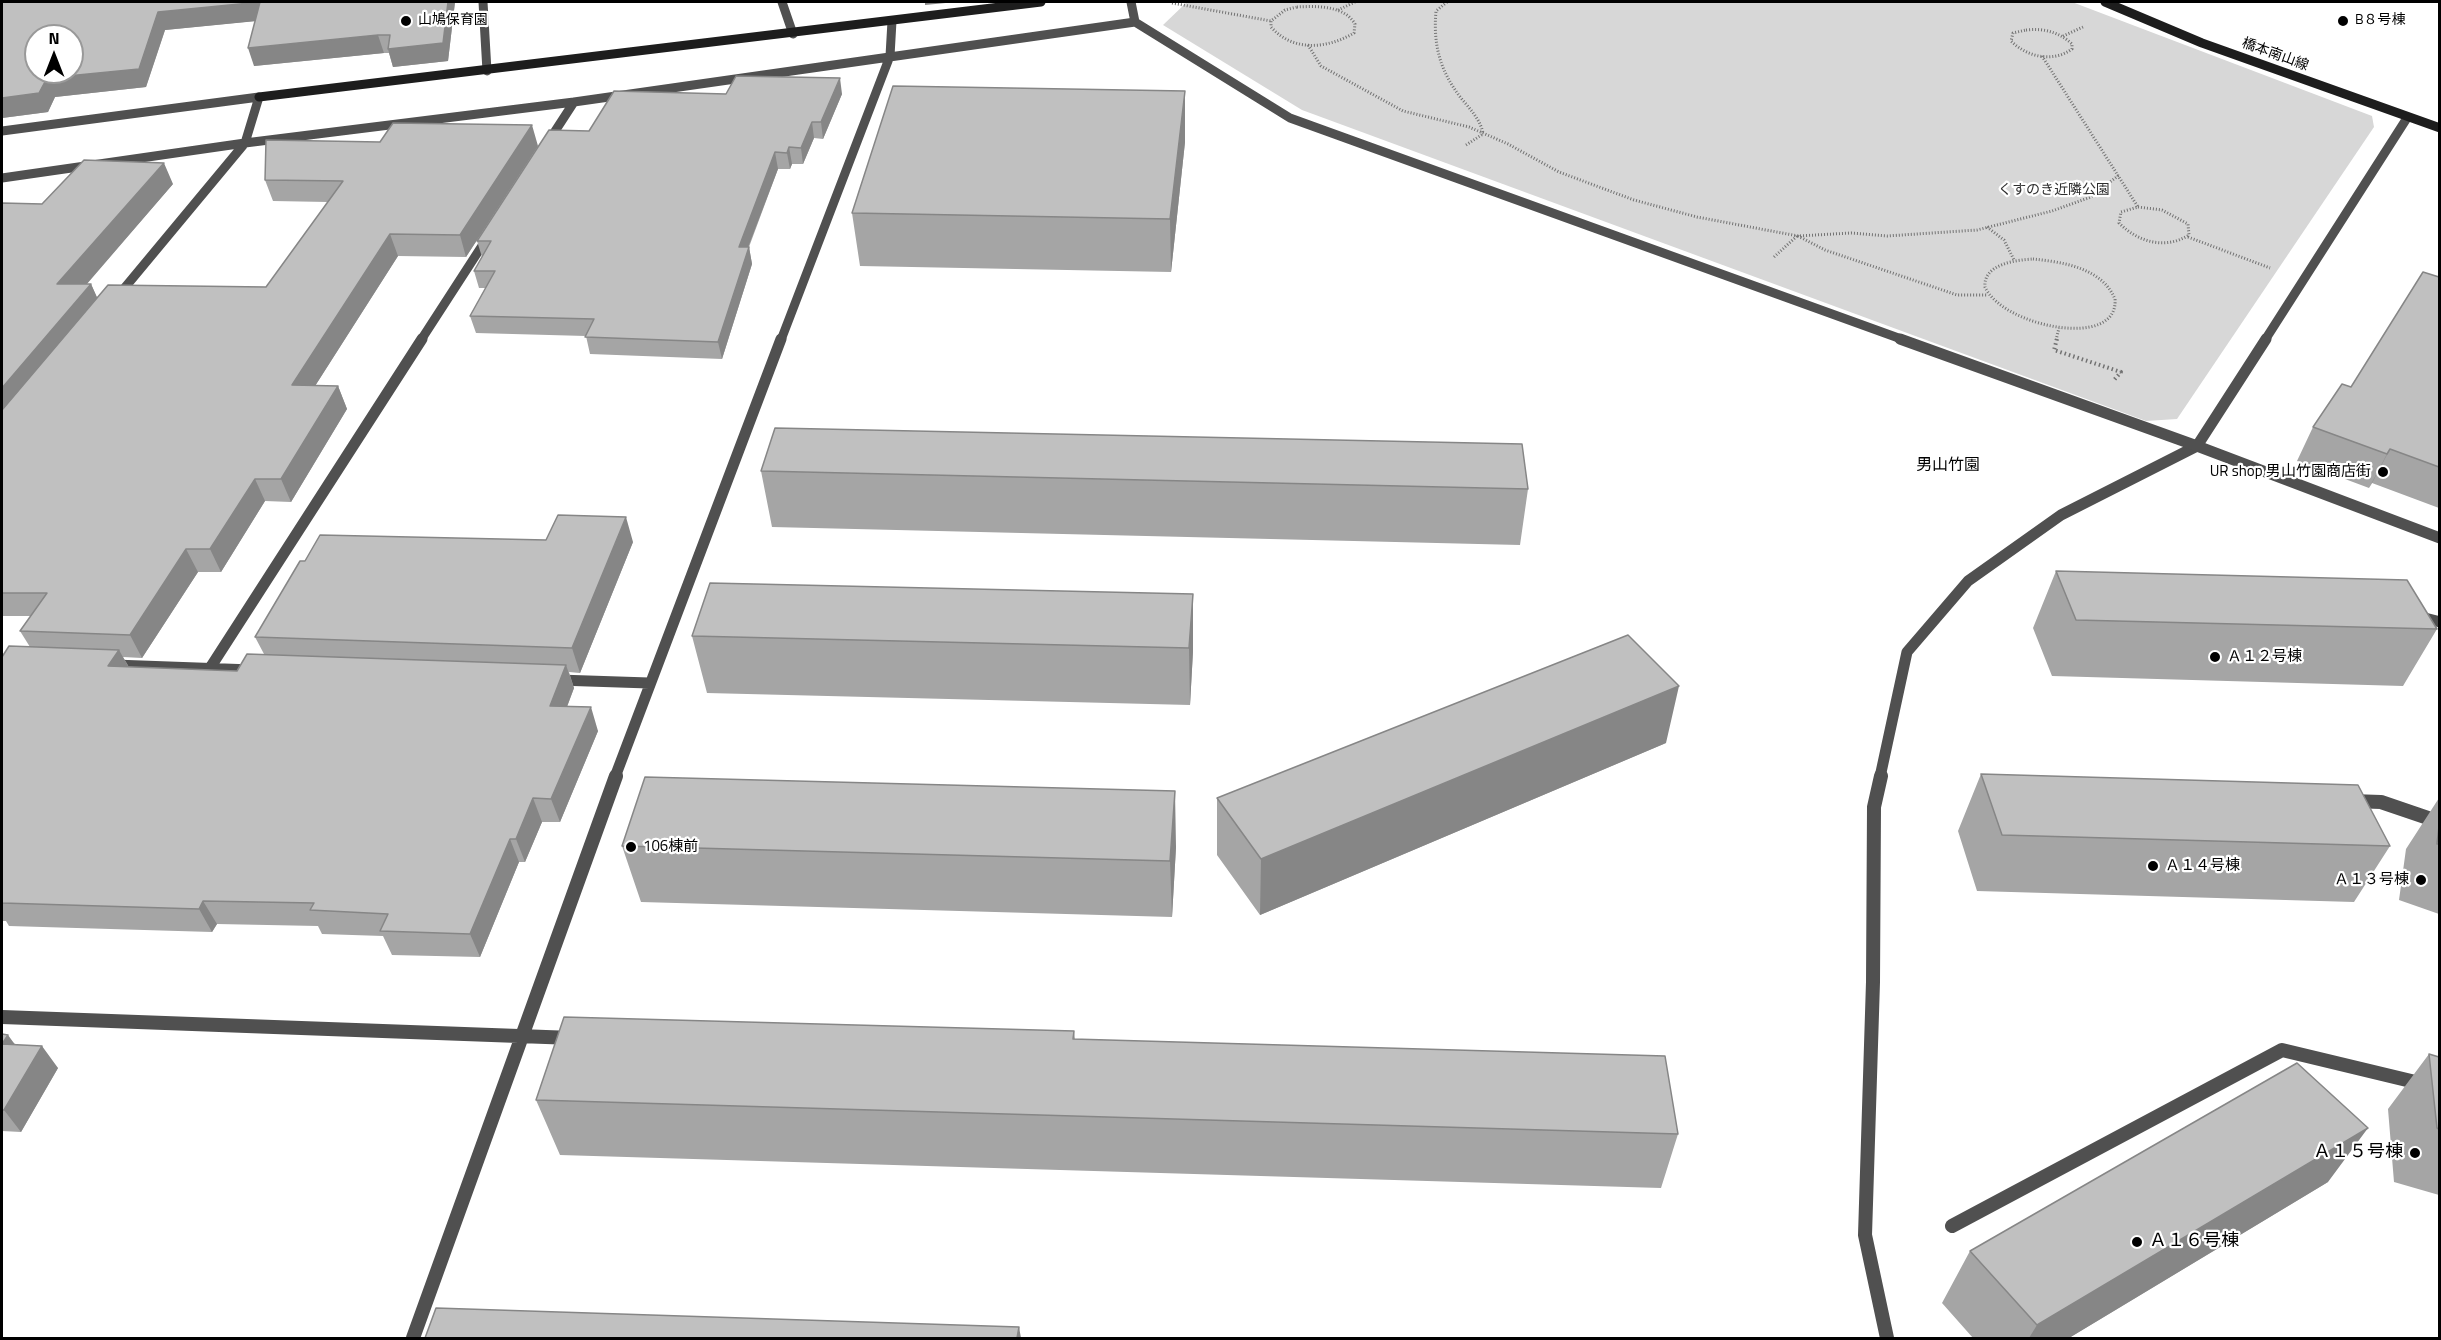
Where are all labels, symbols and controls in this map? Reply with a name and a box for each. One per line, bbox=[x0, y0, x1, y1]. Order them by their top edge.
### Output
place label: 山鳩保育園 bbox=[418, 13, 488, 29]
place label: B８号棟 bbox=[2355, 13, 2406, 29]
marker: 山鳩保育園 bbox=[399, 14, 413, 28]
marker: B８号棟 bbox=[2336, 14, 2350, 28]
north arrow bbox=[24, 24, 84, 84]
text: N bbox=[48, 26, 60, 50]
street label: 橋本南山線 bbox=[2239, 35, 2311, 75]
park label: くすのき近隣公園 bbox=[1998, 183, 2110, 199]
district label: 男山竹園 bbox=[1916, 456, 1980, 476]
place label: UR shop 男山竹園商店街 bbox=[2210, 463, 2371, 481]
marker: UR shop 男山竹園商店街 bbox=[2376, 465, 2390, 479]
place label: Ａ１２号棟 bbox=[2227, 648, 2302, 666]
marker: Ａ１２号棟 bbox=[2208, 650, 2222, 664]
place label: 106棟前 bbox=[643, 838, 698, 856]
marker: 106棟前 bbox=[624, 840, 638, 854]
place label: Ａ１４号棟 bbox=[2165, 857, 2240, 875]
marker: Ａ１４号棟 bbox=[2146, 859, 2160, 873]
place label: Ａ１３号棟 bbox=[2334, 871, 2409, 889]
marker: Ａ１３号棟 bbox=[2414, 873, 2428, 887]
place label: Ａ１５号棟 bbox=[2313, 1142, 2403, 1164]
marker: Ａ１５号棟 bbox=[2408, 1146, 2422, 1160]
place label: Ａ１６号棟 bbox=[2149, 1231, 2239, 1253]
marker: Ａ１６号棟 bbox=[2130, 1235, 2144, 1249]

